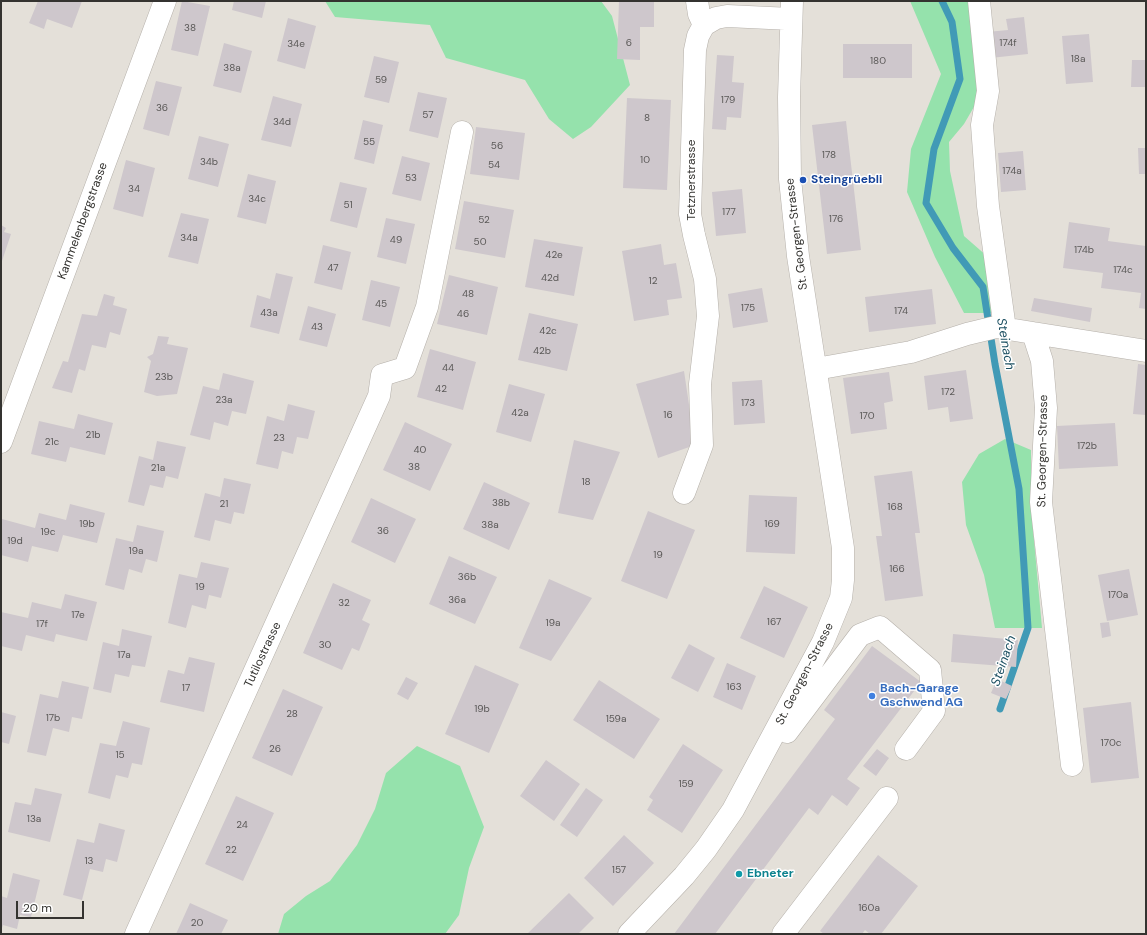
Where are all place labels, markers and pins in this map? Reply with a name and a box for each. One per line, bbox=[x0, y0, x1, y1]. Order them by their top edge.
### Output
place label: Steingrüebli bbox=[811, 173, 882, 187]
marker: Steingrüebli bbox=[798, 175, 808, 185]
place label: Bach-Garage Gschwend AG bbox=[880, 682, 963, 710]
marker: Bach-Garage Gschwend AG bbox=[867, 691, 877, 701]
place label: Ebneter bbox=[747, 867, 794, 881]
marker: Ebneter bbox=[734, 869, 744, 879]

